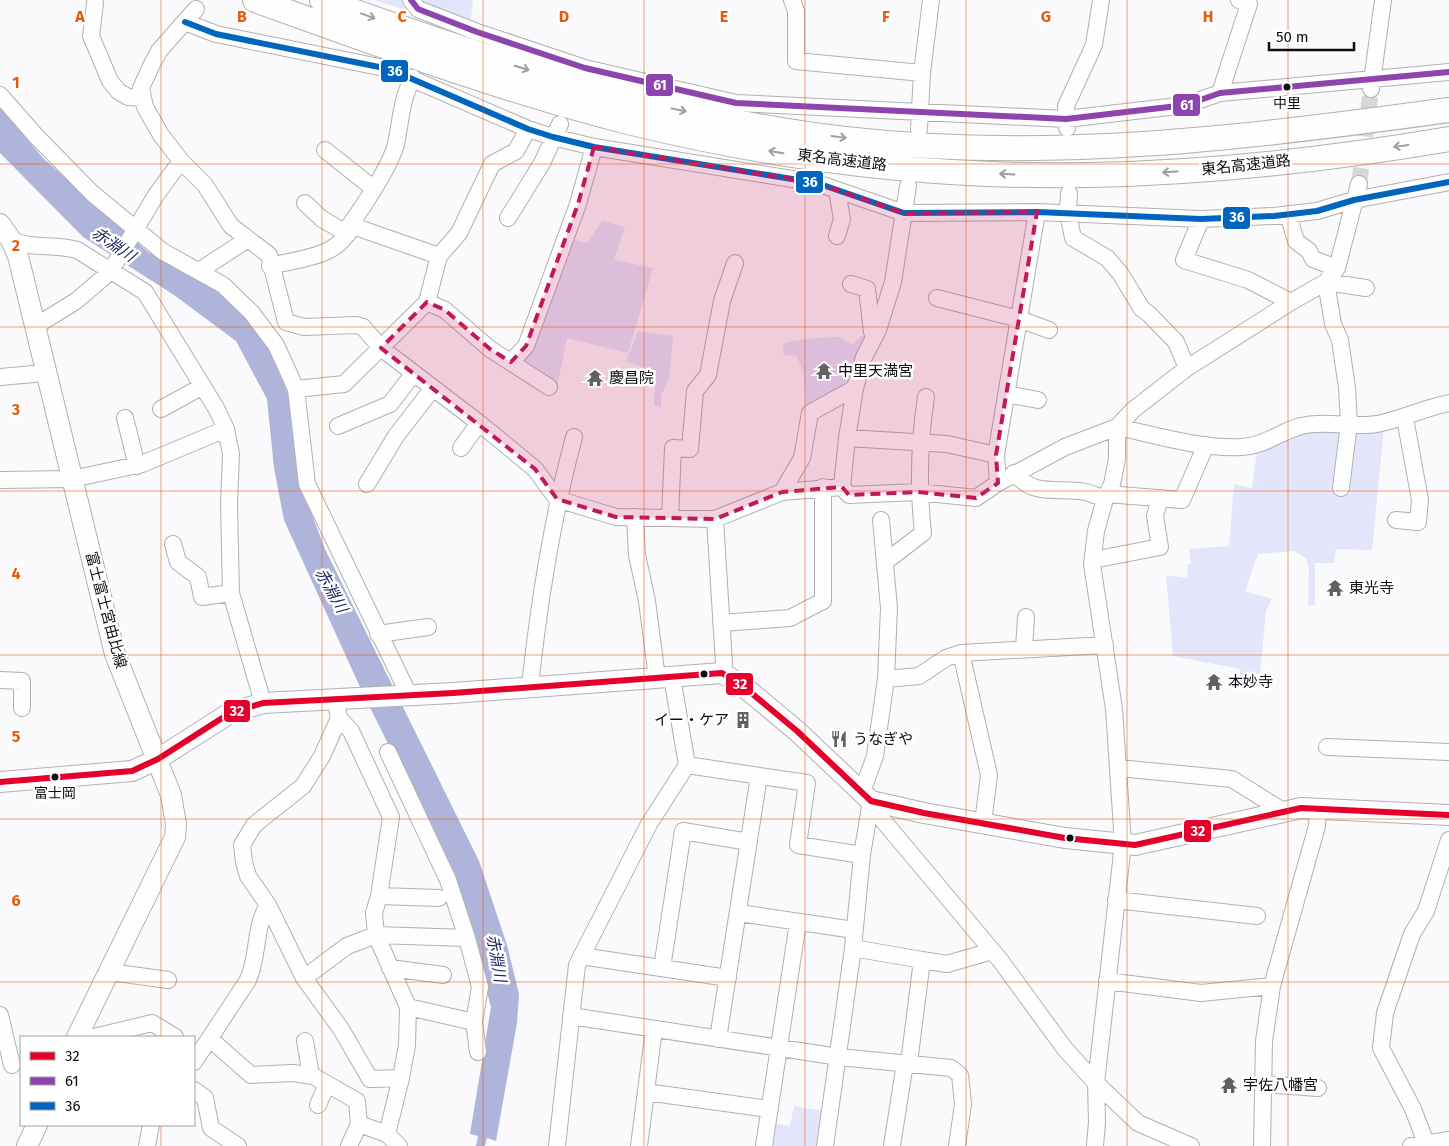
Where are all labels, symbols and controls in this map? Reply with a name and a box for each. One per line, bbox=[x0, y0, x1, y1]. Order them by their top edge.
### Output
text: A bbox=[74, 7, 85, 26]
text: B bbox=[237, 7, 247, 26]
text: C bbox=[397, 7, 407, 26]
text: D bbox=[559, 7, 569, 26]
text: E bbox=[720, 7, 728, 26]
text: F bbox=[882, 7, 890, 26]
text: G bbox=[1041, 7, 1051, 26]
text: H bbox=[1203, 7, 1213, 26]
one-way arrow bbox=[359, 12, 375, 21]
scale bar bbox=[1269, 20, 1354, 52]
text: 50 m bbox=[1276, 28, 1309, 46]
line badge: 36 bbox=[380, 59, 409, 83]
text: 36 bbox=[386, 63, 403, 80]
one-way arrow bbox=[513, 63, 529, 73]
text: 1 bbox=[12, 73, 20, 92]
line badge: 61 bbox=[645, 73, 674, 97]
text: 61 bbox=[653, 77, 667, 94]
marker: 中里 bbox=[1282, 82, 1292, 92]
line badge: 61 bbox=[1172, 93, 1201, 117]
place label: 中里 bbox=[1273, 95, 1301, 112]
text: 61 bbox=[1180, 97, 1194, 114]
one-way arrow bbox=[670, 106, 686, 115]
one-way arrow bbox=[830, 133, 846, 143]
one-way arrow bbox=[1393, 141, 1409, 151]
street label: 東名高速道路 bbox=[796, 146, 888, 174]
one-way arrow bbox=[768, 147, 784, 157]
street label: 東名高速道路 bbox=[1200, 151, 1292, 179]
one-way arrow bbox=[1162, 167, 1178, 176]
one-way arrow bbox=[1000, 169, 1016, 178]
line badge: 36 bbox=[795, 170, 824, 194]
text: 36 bbox=[801, 174, 818, 191]
line badge: 36 bbox=[1222, 206, 1251, 230]
text: 36 bbox=[1228, 209, 1245, 226]
water label: 赤淵川 bbox=[89, 223, 141, 267]
text: 2 bbox=[12, 236, 20, 255]
temple icon: 中里天満宮 bbox=[814, 361, 834, 381]
place label: 中里天満宮 bbox=[838, 362, 913, 380]
temple icon: 慶昌院 bbox=[585, 368, 605, 388]
place label: 慶昌院 bbox=[609, 369, 654, 387]
text: 3 bbox=[11, 400, 20, 419]
street label: 富士富士宮由比線 bbox=[82, 550, 130, 670]
text: 4 bbox=[11, 564, 21, 583]
water label: 赤淵川 bbox=[312, 565, 352, 618]
temple icon: 東光寺 bbox=[1325, 578, 1345, 598]
place label: 東光寺 bbox=[1349, 579, 1394, 597]
unlabelled marker bbox=[699, 669, 709, 679]
line badge: 32 bbox=[725, 672, 754, 696]
temple icon: 本妙寺 bbox=[1204, 672, 1224, 692]
place label: 本妙寺 bbox=[1228, 673, 1273, 691]
text: 32 bbox=[732, 676, 747, 693]
line badge: 32 bbox=[223, 699, 251, 723]
text: 32 bbox=[229, 703, 244, 720]
building icon: イー・ケア bbox=[733, 710, 753, 730]
place label: イー・ケア bbox=[654, 711, 729, 729]
text: 5 bbox=[12, 727, 21, 746]
restaurant icon: うなぎや bbox=[829, 729, 849, 749]
place label: うなぎや bbox=[853, 730, 913, 748]
marker: 富士岡 bbox=[50, 772, 60, 782]
place label: 富士岡 bbox=[34, 785, 76, 802]
line badge: 32 bbox=[1183, 819, 1212, 843]
text: 32 bbox=[1190, 823, 1205, 840]
unlabelled marker bbox=[1065, 833, 1075, 843]
text: 6 bbox=[11, 891, 21, 910]
water label: 赤淵川 bbox=[483, 933, 510, 985]
legend bbox=[20, 1036, 195, 1126]
text: 32 bbox=[65, 1047, 80, 1065]
text: 61 bbox=[65, 1072, 79, 1090]
temple icon: 宇佐八幡宮 bbox=[1219, 1075, 1239, 1095]
place label: 宇佐八幡宮 bbox=[1243, 1076, 1318, 1094]
text: 36 bbox=[65, 1097, 80, 1115]

